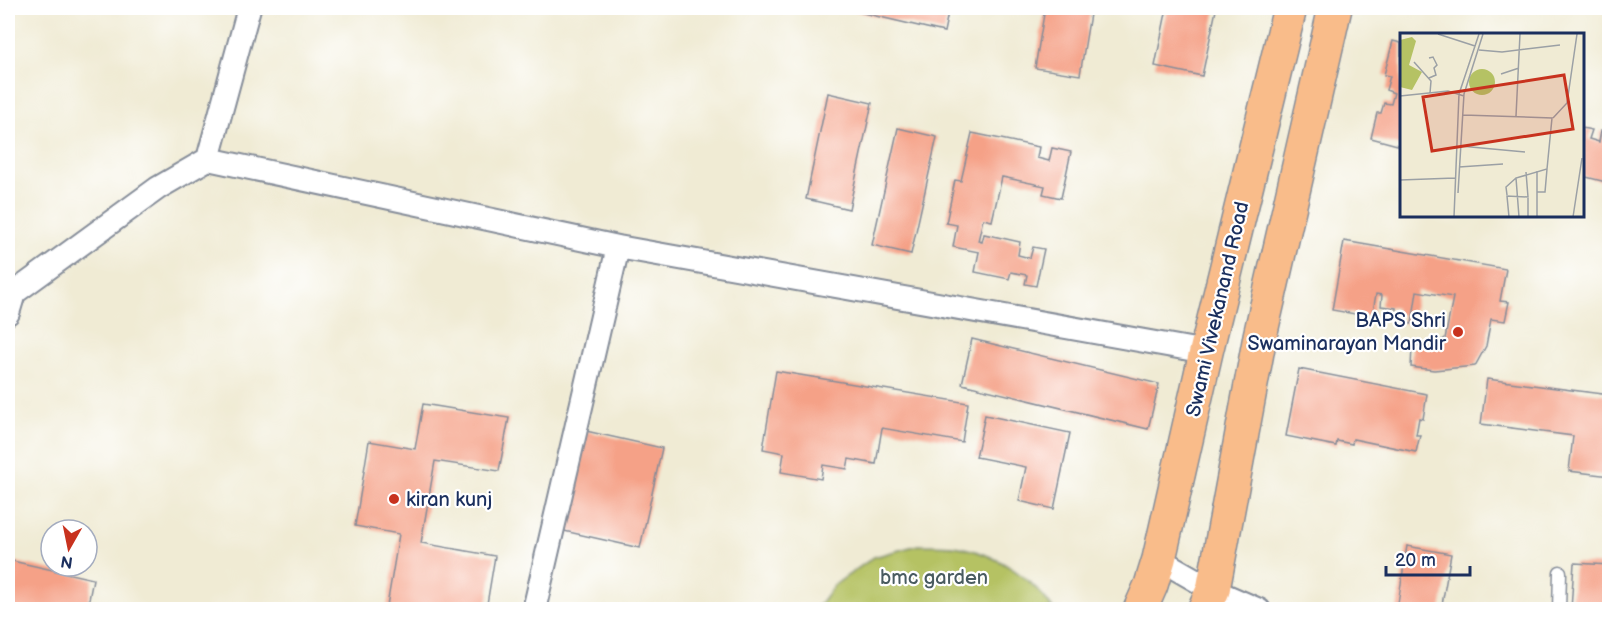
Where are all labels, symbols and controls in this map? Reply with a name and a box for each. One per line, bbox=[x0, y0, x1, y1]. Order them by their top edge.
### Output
inset map bbox=[1400, 33, 1584, 218]
street label: Swami Vivekanand Road bbox=[1182, 199, 1254, 419]
place label: BAPS Shri Swaminarayan Mandir bbox=[1248, 309, 1447, 356]
marker: BAPS Shri Swaminarayan Mandir bbox=[1451, 325, 1465, 339]
place label: kiran kunj bbox=[406, 488, 492, 512]
marker: kiran kunj bbox=[387, 492, 401, 506]
north arrow bbox=[39, 518, 99, 578]
scale bar bbox=[1386, 539, 1470, 577]
text: 20 m bbox=[1395, 550, 1436, 571]
text: N bbox=[59, 551, 74, 572]
park label: bmc garden bbox=[880, 566, 988, 590]

